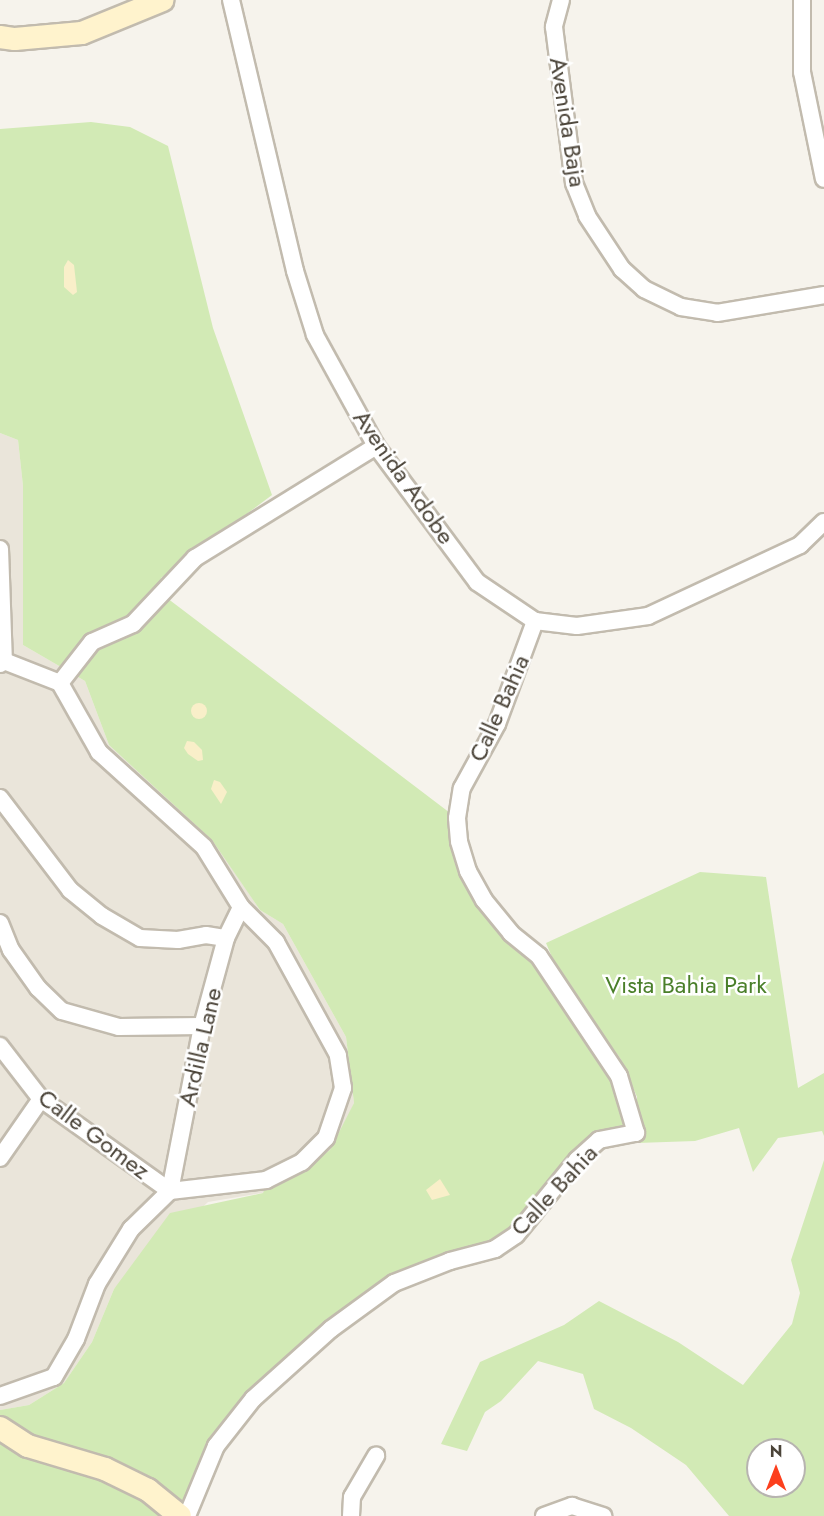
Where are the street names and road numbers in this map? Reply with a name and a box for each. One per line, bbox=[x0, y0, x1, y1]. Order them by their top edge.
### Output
street label: Avenida Baja bbox=[544, 55, 592, 189]
street label: Avenida Adobe bbox=[347, 404, 461, 550]
street label: Calle Bahia bbox=[463, 650, 535, 766]
street label: Ardilla Lane bbox=[172, 985, 228, 1109]
street label: Calle Gomez bbox=[33, 1083, 155, 1185]
street label: Calle Bahia bbox=[505, 1139, 603, 1241]

